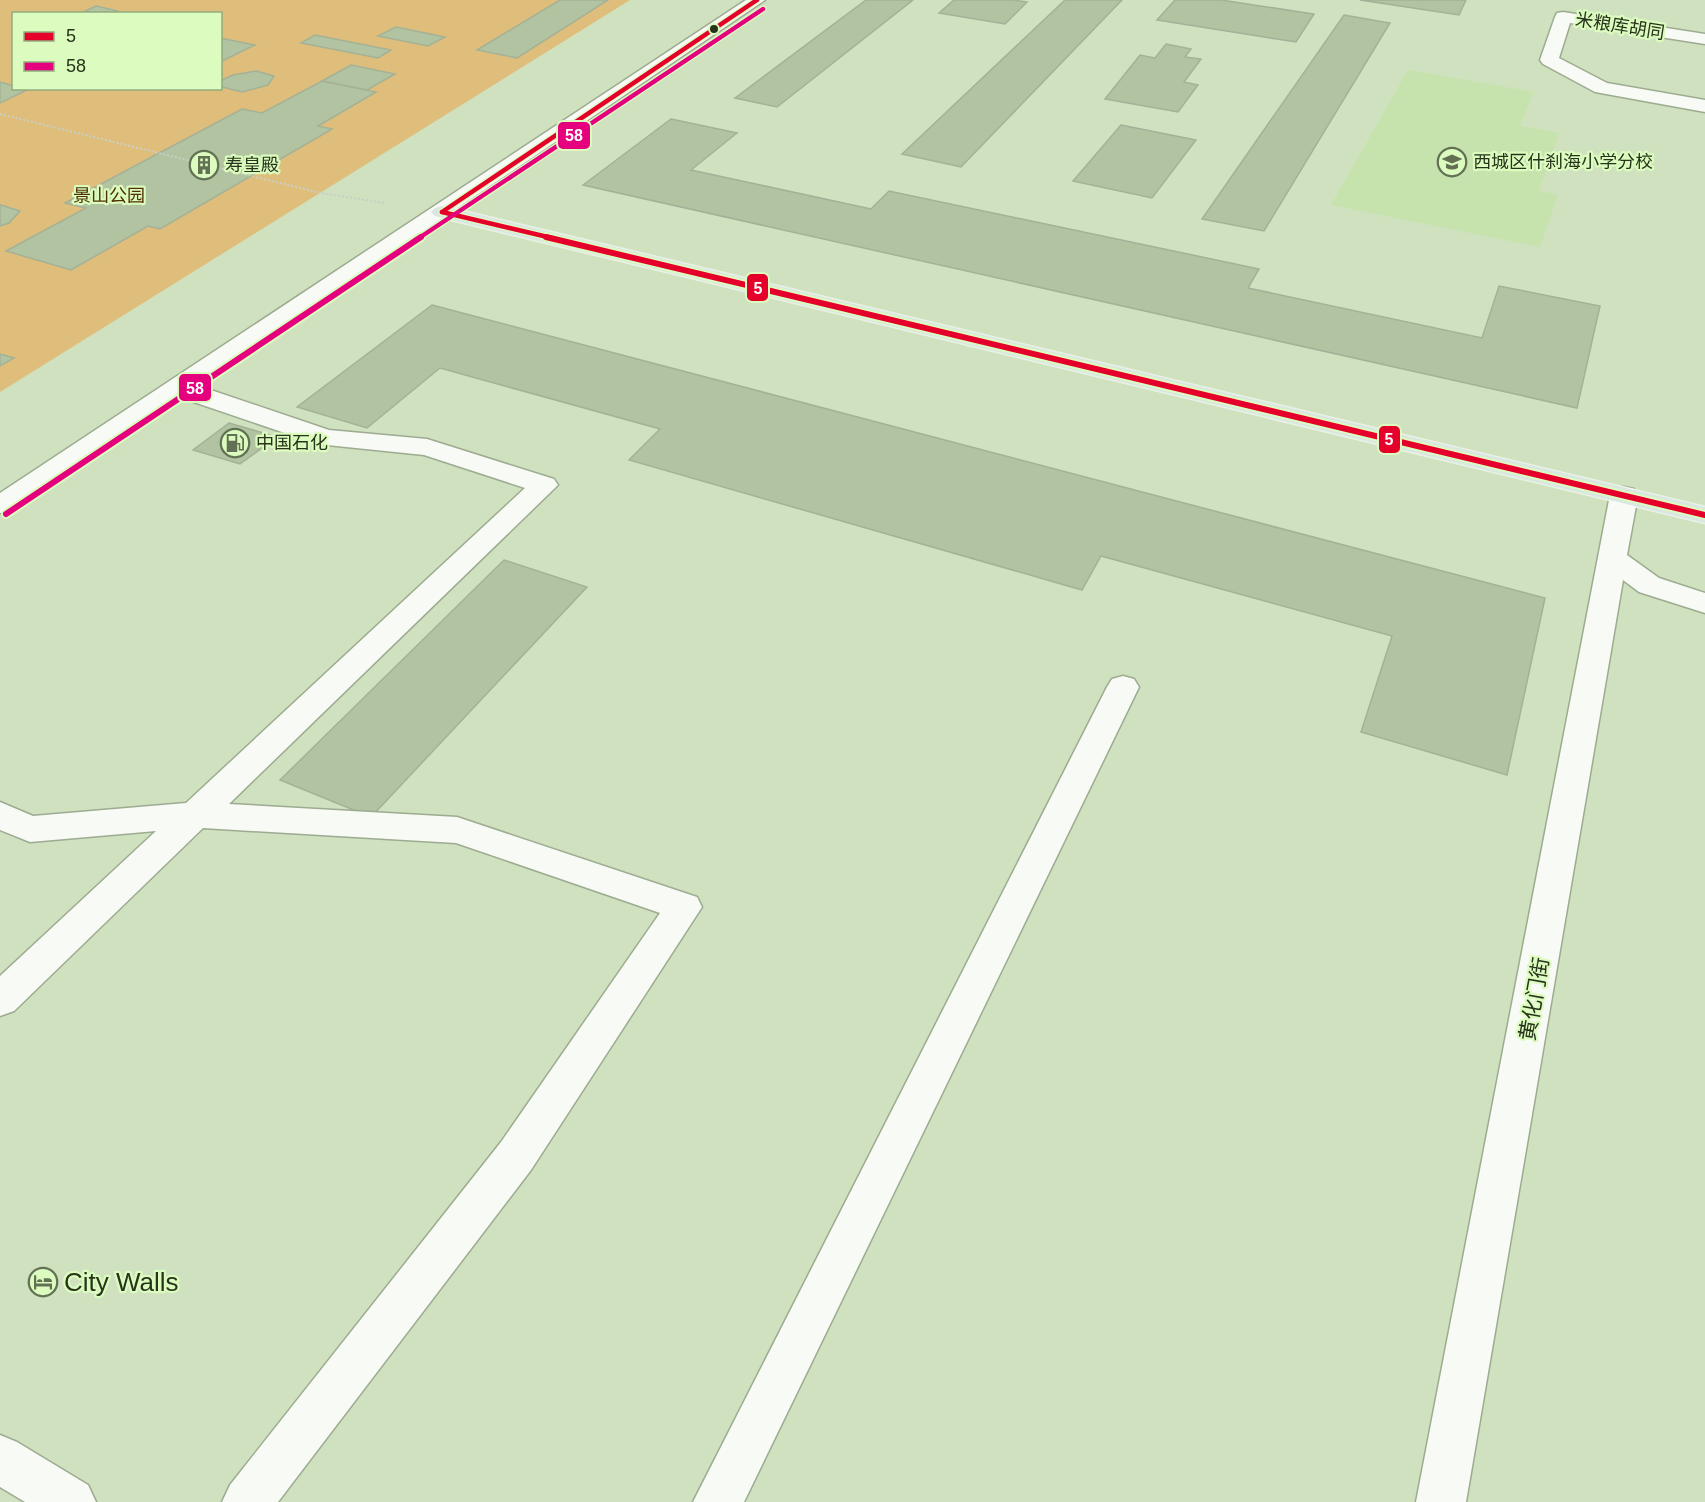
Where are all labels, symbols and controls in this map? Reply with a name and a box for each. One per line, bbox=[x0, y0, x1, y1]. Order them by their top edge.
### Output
street label: 米粮库胡同 bbox=[1574, 9, 1666, 43]
legend bbox=[12, 12, 222, 90]
unlabelled marker bbox=[708, 23, 720, 35]
text: 5 bbox=[66, 26, 76, 46]
text: 58 bbox=[66, 56, 86, 76]
line badge: 58 bbox=[557, 121, 591, 150]
text: 58 bbox=[565, 127, 583, 144]
school or university icon: 西城区什刹海小学分校 bbox=[1436, 146, 1468, 178]
building icon: 寿皇殿 bbox=[188, 149, 220, 181]
place label: 西城区什刹海小学分校 bbox=[1473, 152, 1653, 172]
place label: 寿皇殿 bbox=[225, 155, 279, 175]
park label: 景山公园 bbox=[73, 186, 145, 206]
line badge: 5 bbox=[746, 273, 769, 302]
text: 5 bbox=[754, 280, 763, 297]
line badge: 58 bbox=[178, 373, 212, 402]
text: 58 bbox=[186, 380, 204, 397]
line badge: 5 bbox=[1378, 425, 1401, 454]
fuel station icon: 中国石化 bbox=[219, 427, 251, 459]
text: 5 bbox=[1385, 431, 1394, 448]
place label: 中国石化 bbox=[256, 433, 328, 453]
street label: 黄化门街 bbox=[1515, 956, 1553, 1042]
hotel icon: City Walls bbox=[27, 1266, 59, 1298]
place label: City Walls bbox=[64, 1267, 179, 1297]

